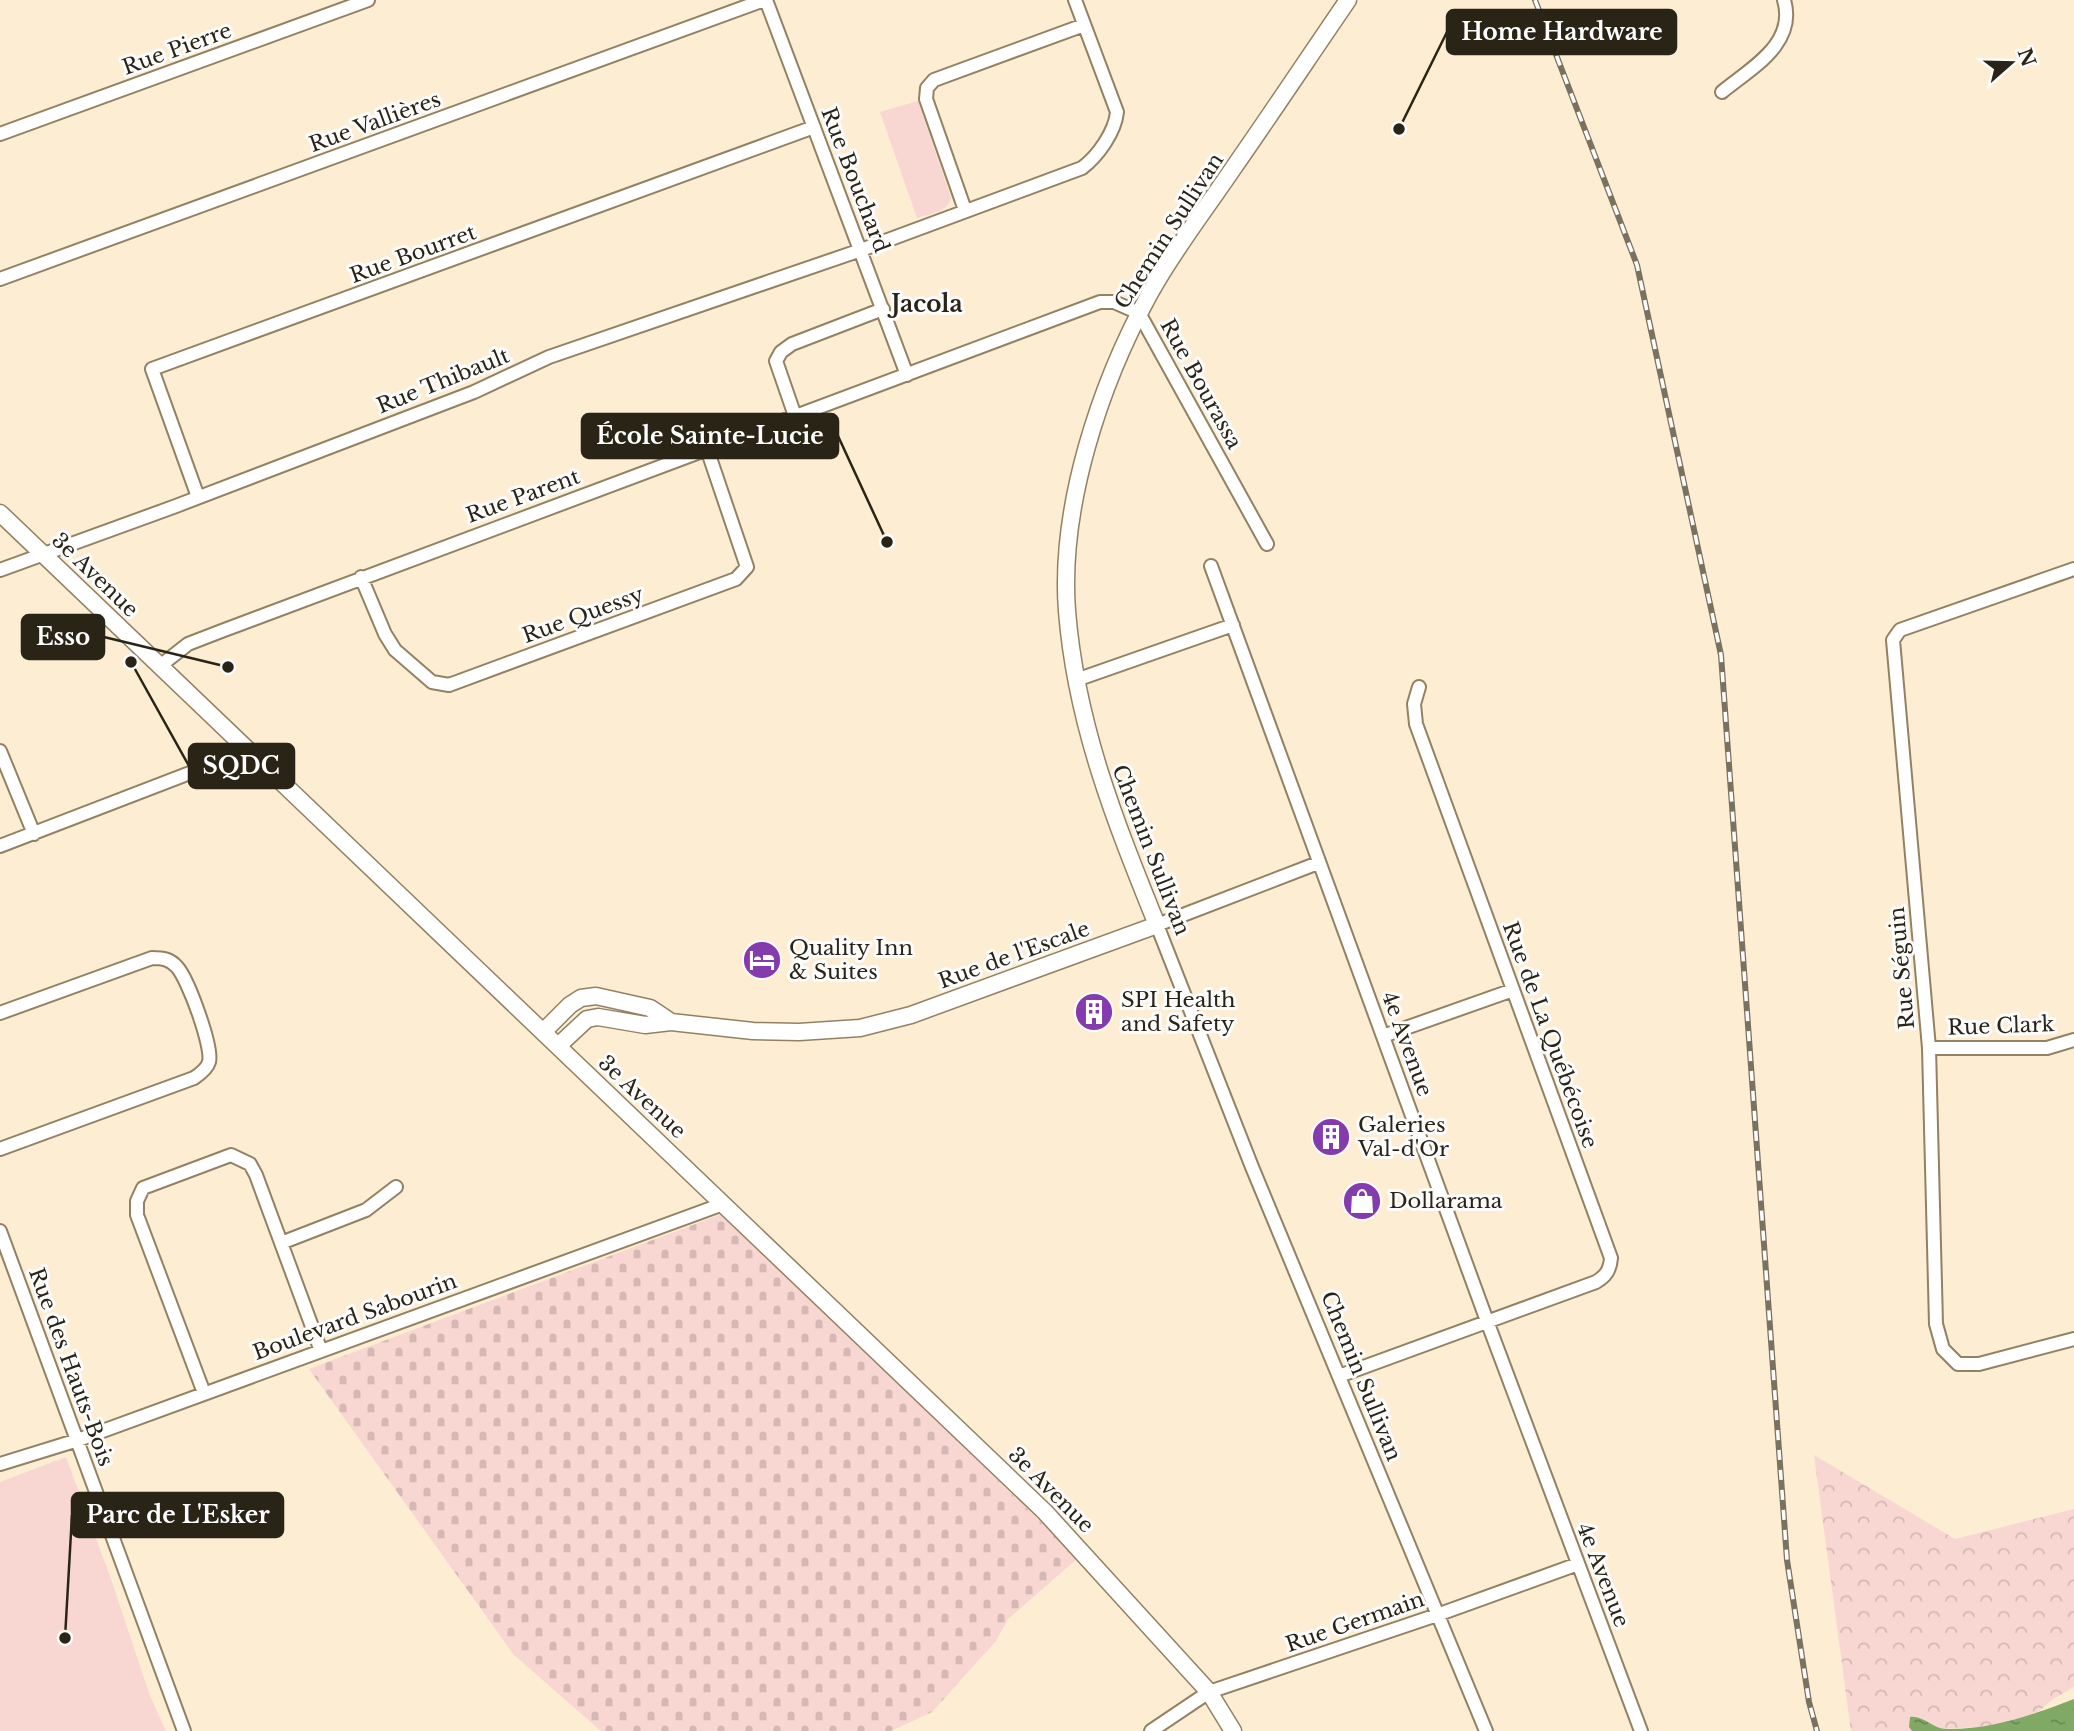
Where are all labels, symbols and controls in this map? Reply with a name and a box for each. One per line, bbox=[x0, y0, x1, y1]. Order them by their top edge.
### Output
callout: Home Hardware bbox=[1447, 10, 1676, 54]
street label: Rue Pierre bbox=[119, 17, 235, 81]
text: Home Hardware bbox=[1461, 18, 1663, 46]
north arrow bbox=[1976, 28, 2046, 98]
text: N bbox=[2013, 45, 2040, 70]
street label: Rue Vallières bbox=[306, 86, 444, 158]
street label: Rue Bouchard bbox=[815, 103, 895, 257]
street label: Chemin Sullivan bbox=[1109, 148, 1229, 314]
street label: Rue Bourret bbox=[346, 219, 480, 289]
district label: Jacola bbox=[887, 290, 963, 318]
street label: Rue Bourassa bbox=[1154, 314, 1248, 454]
street label: Rue Thibault bbox=[373, 343, 513, 419]
callout: École Sainte-Lucie bbox=[582, 414, 838, 458]
text: École Sainte-Lucie bbox=[596, 421, 824, 450]
street label: Rue Parent bbox=[463, 463, 583, 529]
street label: 3e Avenue bbox=[46, 527, 144, 623]
street label: Rue Quessy bbox=[519, 581, 648, 649]
callout: Esso bbox=[22, 615, 104, 659]
text: Esso bbox=[36, 623, 90, 651]
callout: SQDC bbox=[189, 744, 294, 788]
text: SQDC bbox=[202, 752, 280, 780]
street label: Chemin Sullivan bbox=[1107, 761, 1195, 939]
street label: Rue Séguin bbox=[1884, 906, 1920, 1030]
street label: Rue de l'Escale bbox=[935, 916, 1093, 994]
street label: Rue de La Québécoise bbox=[1497, 918, 1603, 1152]
place label: Quality Inn & Suites bbox=[789, 935, 913, 985]
hotel icon: Quality Inn & Suites bbox=[741, 939, 783, 981]
place label: SPI Health and Safety bbox=[1121, 987, 1236, 1037]
street label: 4e Avenue bbox=[1376, 988, 1438, 1100]
building icon: SPI Health and Safety bbox=[1073, 991, 1115, 1033]
street label: Rue Clark bbox=[1947, 1011, 2055, 1041]
street label: 3e Avenue bbox=[593, 1050, 691, 1144]
place label: Galeries Val-d'Or bbox=[1357, 1112, 1449, 1162]
building icon: Galeries Val-d'Or bbox=[1310, 1116, 1352, 1158]
shop icon: Dollarama bbox=[1341, 1180, 1383, 1222]
place label: Dollarama bbox=[1389, 1188, 1503, 1214]
street label: Rue des Hauts-Bois bbox=[23, 1264, 119, 1470]
street label: Boulevard Sabourin bbox=[249, 1268, 461, 1366]
street label: Chemin Sullivan bbox=[1315, 1287, 1407, 1465]
street label: 3e Avenue bbox=[1003, 1442, 1099, 1538]
callout: Parc de L'Esker bbox=[72, 1493, 283, 1537]
text: Parc de L'Esker bbox=[86, 1501, 270, 1529]
street label: 4e Avenue bbox=[1571, 1519, 1635, 1631]
street label: Rue Germain bbox=[1282, 1586, 1428, 1658]

